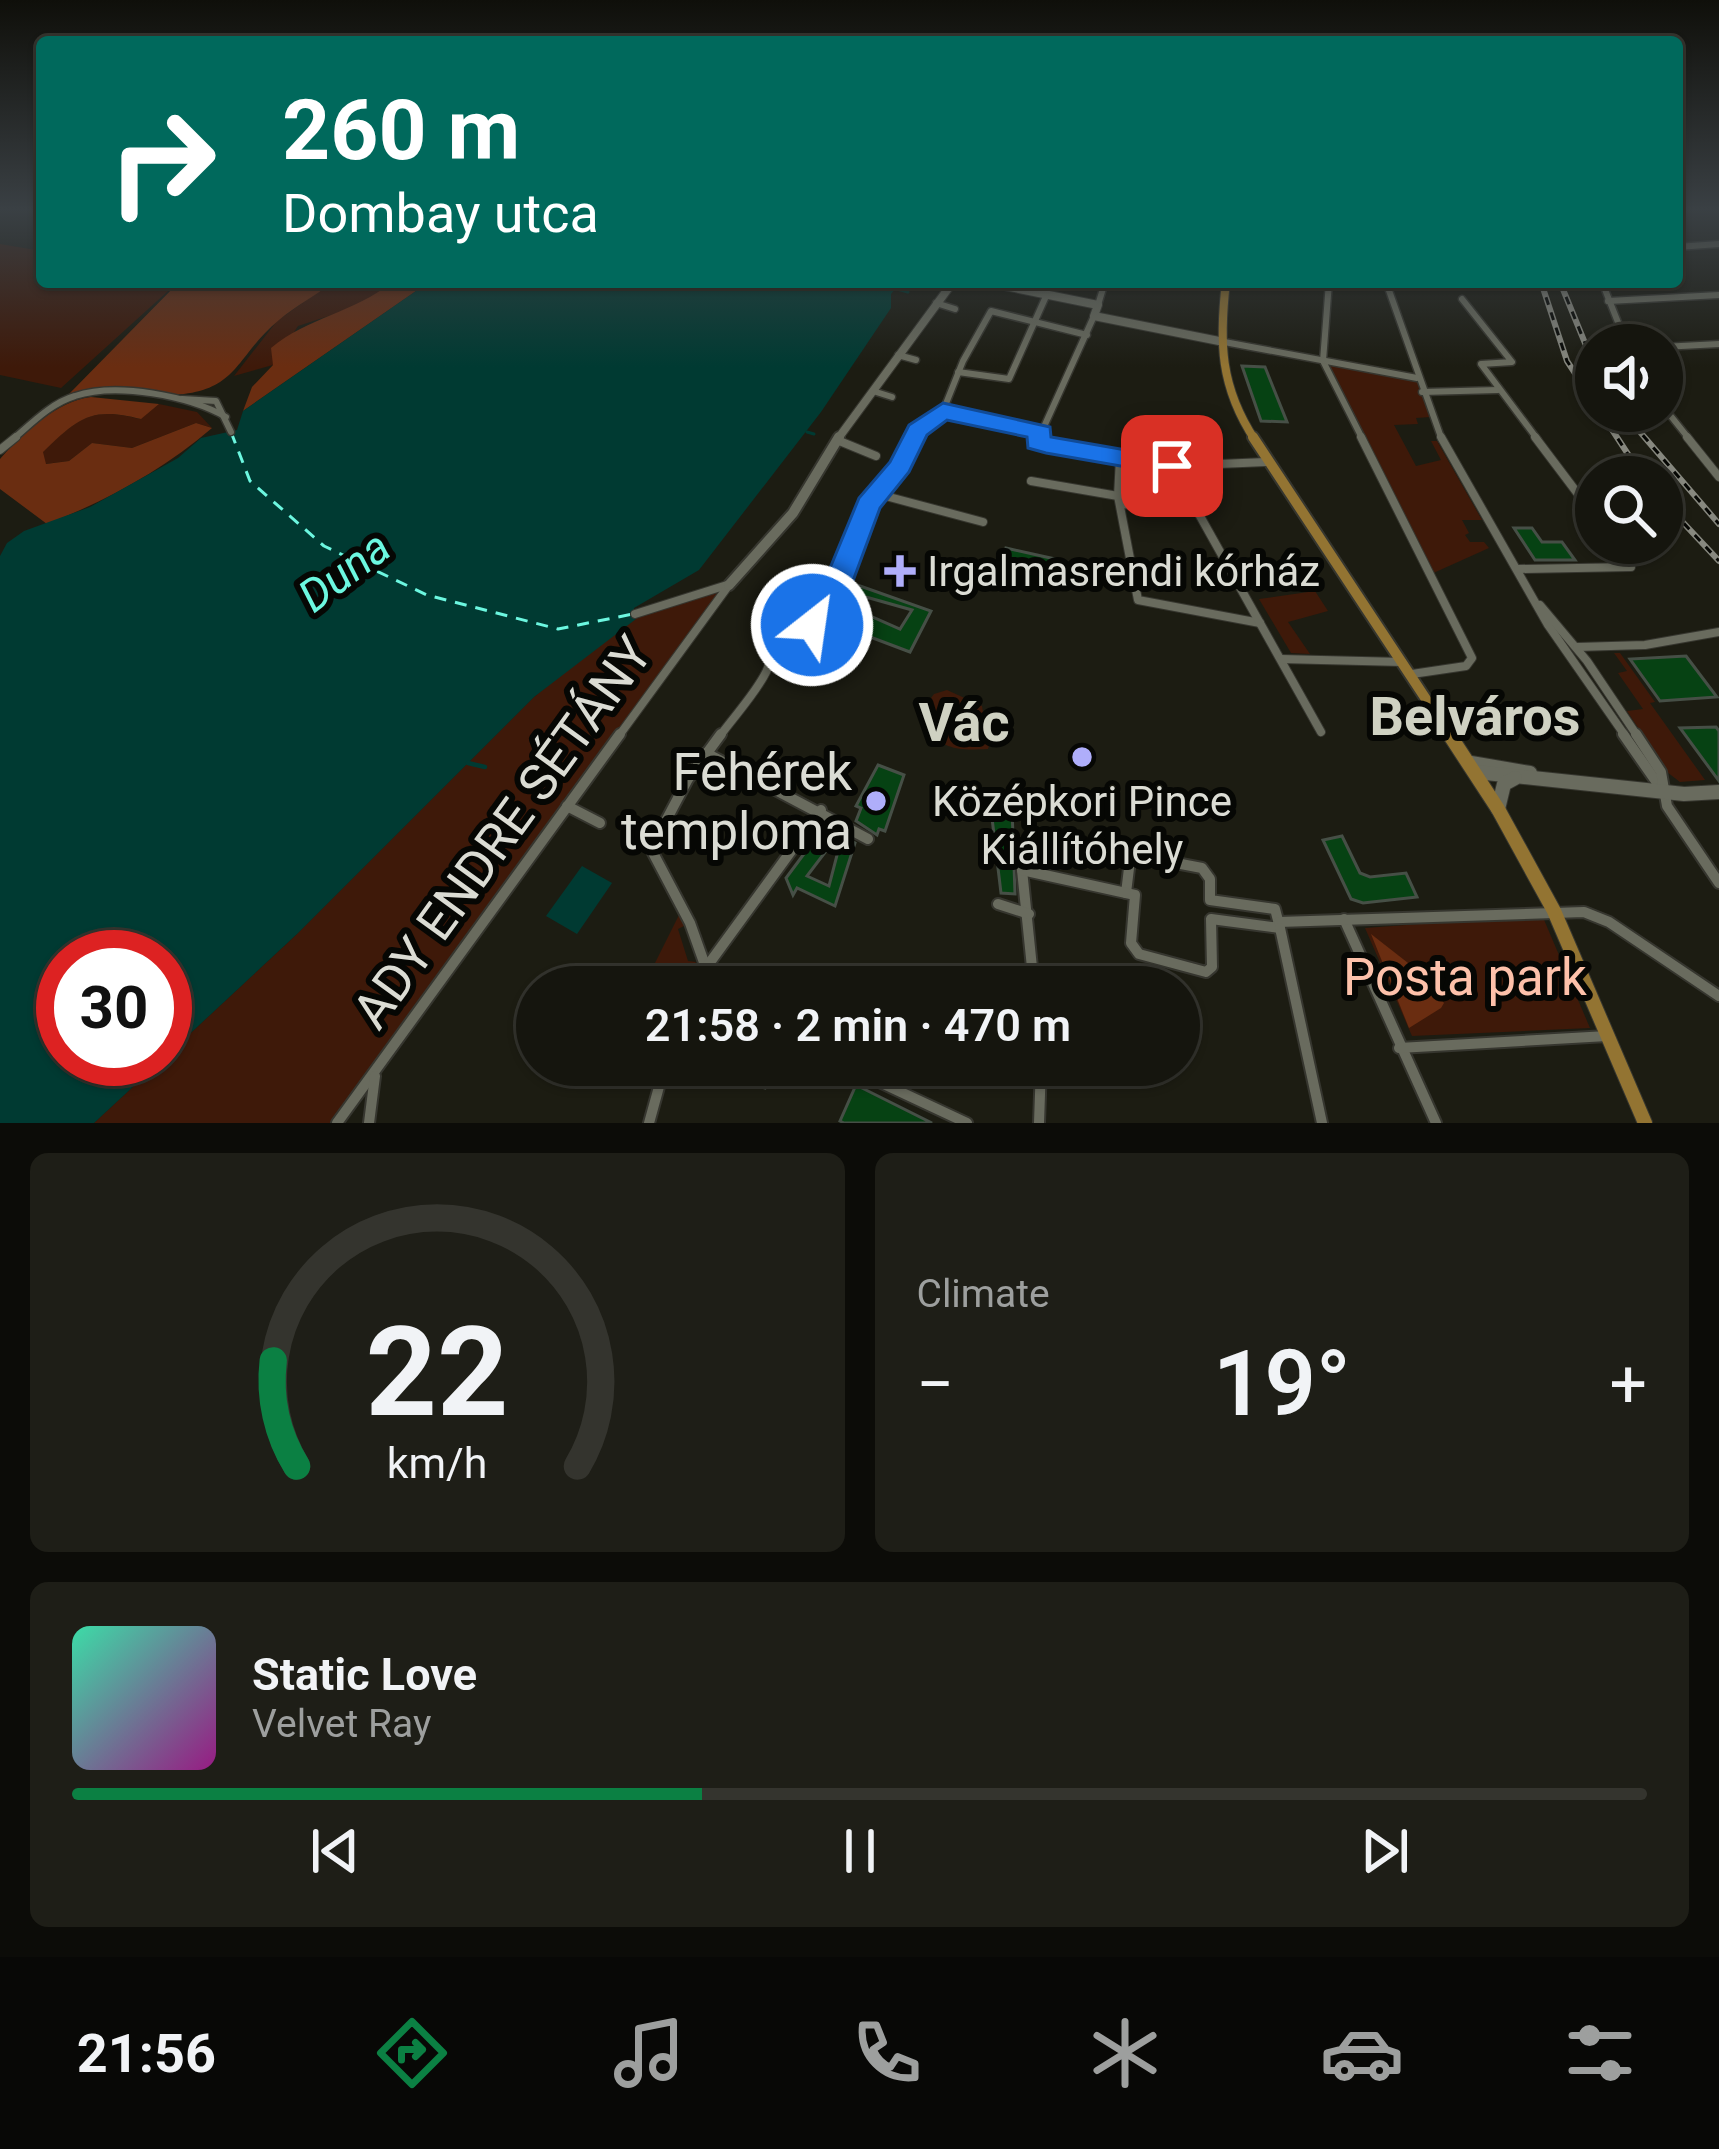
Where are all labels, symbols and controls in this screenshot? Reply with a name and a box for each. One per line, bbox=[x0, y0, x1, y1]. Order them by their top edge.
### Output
text: 260 m bbox=[282, 81, 520, 180]
icon: right bbox=[84, 84, 240, 240]
text: Dombay utca bbox=[282, 182, 599, 245]
map controls bbox=[1575, 324, 1683, 564]
button: sound bbox=[1575, 324, 1683, 432]
pin bbox=[1121, 415, 1223, 517]
icon: arrive bbox=[1139, 433, 1205, 499]
button: search bbox=[1575, 456, 1683, 564]
water label: Duna bbox=[288, 520, 400, 623]
place label: Irgalmasrendi kórház bbox=[927, 547, 1320, 596]
marker: Irgalmasrendi kórház bbox=[884, 555, 916, 587]
position arrow bbox=[749, 562, 875, 688]
street label: ADY ENDRE SÉTÁNY bbox=[341, 625, 664, 1039]
district label: Belváros bbox=[1370, 685, 1580, 748]
district label: Vác bbox=[918, 691, 1010, 754]
place label: Fehérek temploma bbox=[621, 743, 852, 861]
marker: Középkori Pince Kiállítóhely bbox=[1069, 744, 1095, 770]
place label: Középkori Pince Kiállítóhely bbox=[932, 777, 1232, 874]
marker: Fehérek temploma bbox=[863, 788, 889, 814]
speed limit sign: 30 bbox=[36, 930, 192, 1086]
park label: Posta park bbox=[1343, 948, 1587, 1007]
text: 21:58 · 2 min · 470 m bbox=[645, 999, 1071, 1052]
text: Climate bbox=[917, 1271, 1050, 1317]
text: 22 bbox=[366, 1299, 509, 1445]
text: 19° bbox=[1213, 1332, 1351, 1437]
text: − bbox=[917, 1346, 954, 1423]
text: + bbox=[1610, 1346, 1647, 1423]
text: km/h bbox=[387, 1437, 488, 1487]
text: Static Love bbox=[252, 1648, 477, 1701]
text: Velvet Ray bbox=[252, 1701, 431, 1747]
icon: previous bbox=[302, 1818, 368, 1884]
icon: pause bbox=[827, 1818, 893, 1884]
icon: next bbox=[1352, 1818, 1418, 1884]
icon: directions bbox=[370, 2011, 454, 2095]
icon: music bbox=[607, 2011, 691, 2095]
icon: phone bbox=[845, 2011, 929, 2095]
icon: climate bbox=[1083, 2011, 1167, 2095]
icon: car bbox=[1320, 2011, 1404, 2095]
icon: filters bbox=[1558, 2011, 1642, 2095]
text: 21:56 bbox=[77, 2022, 216, 2085]

